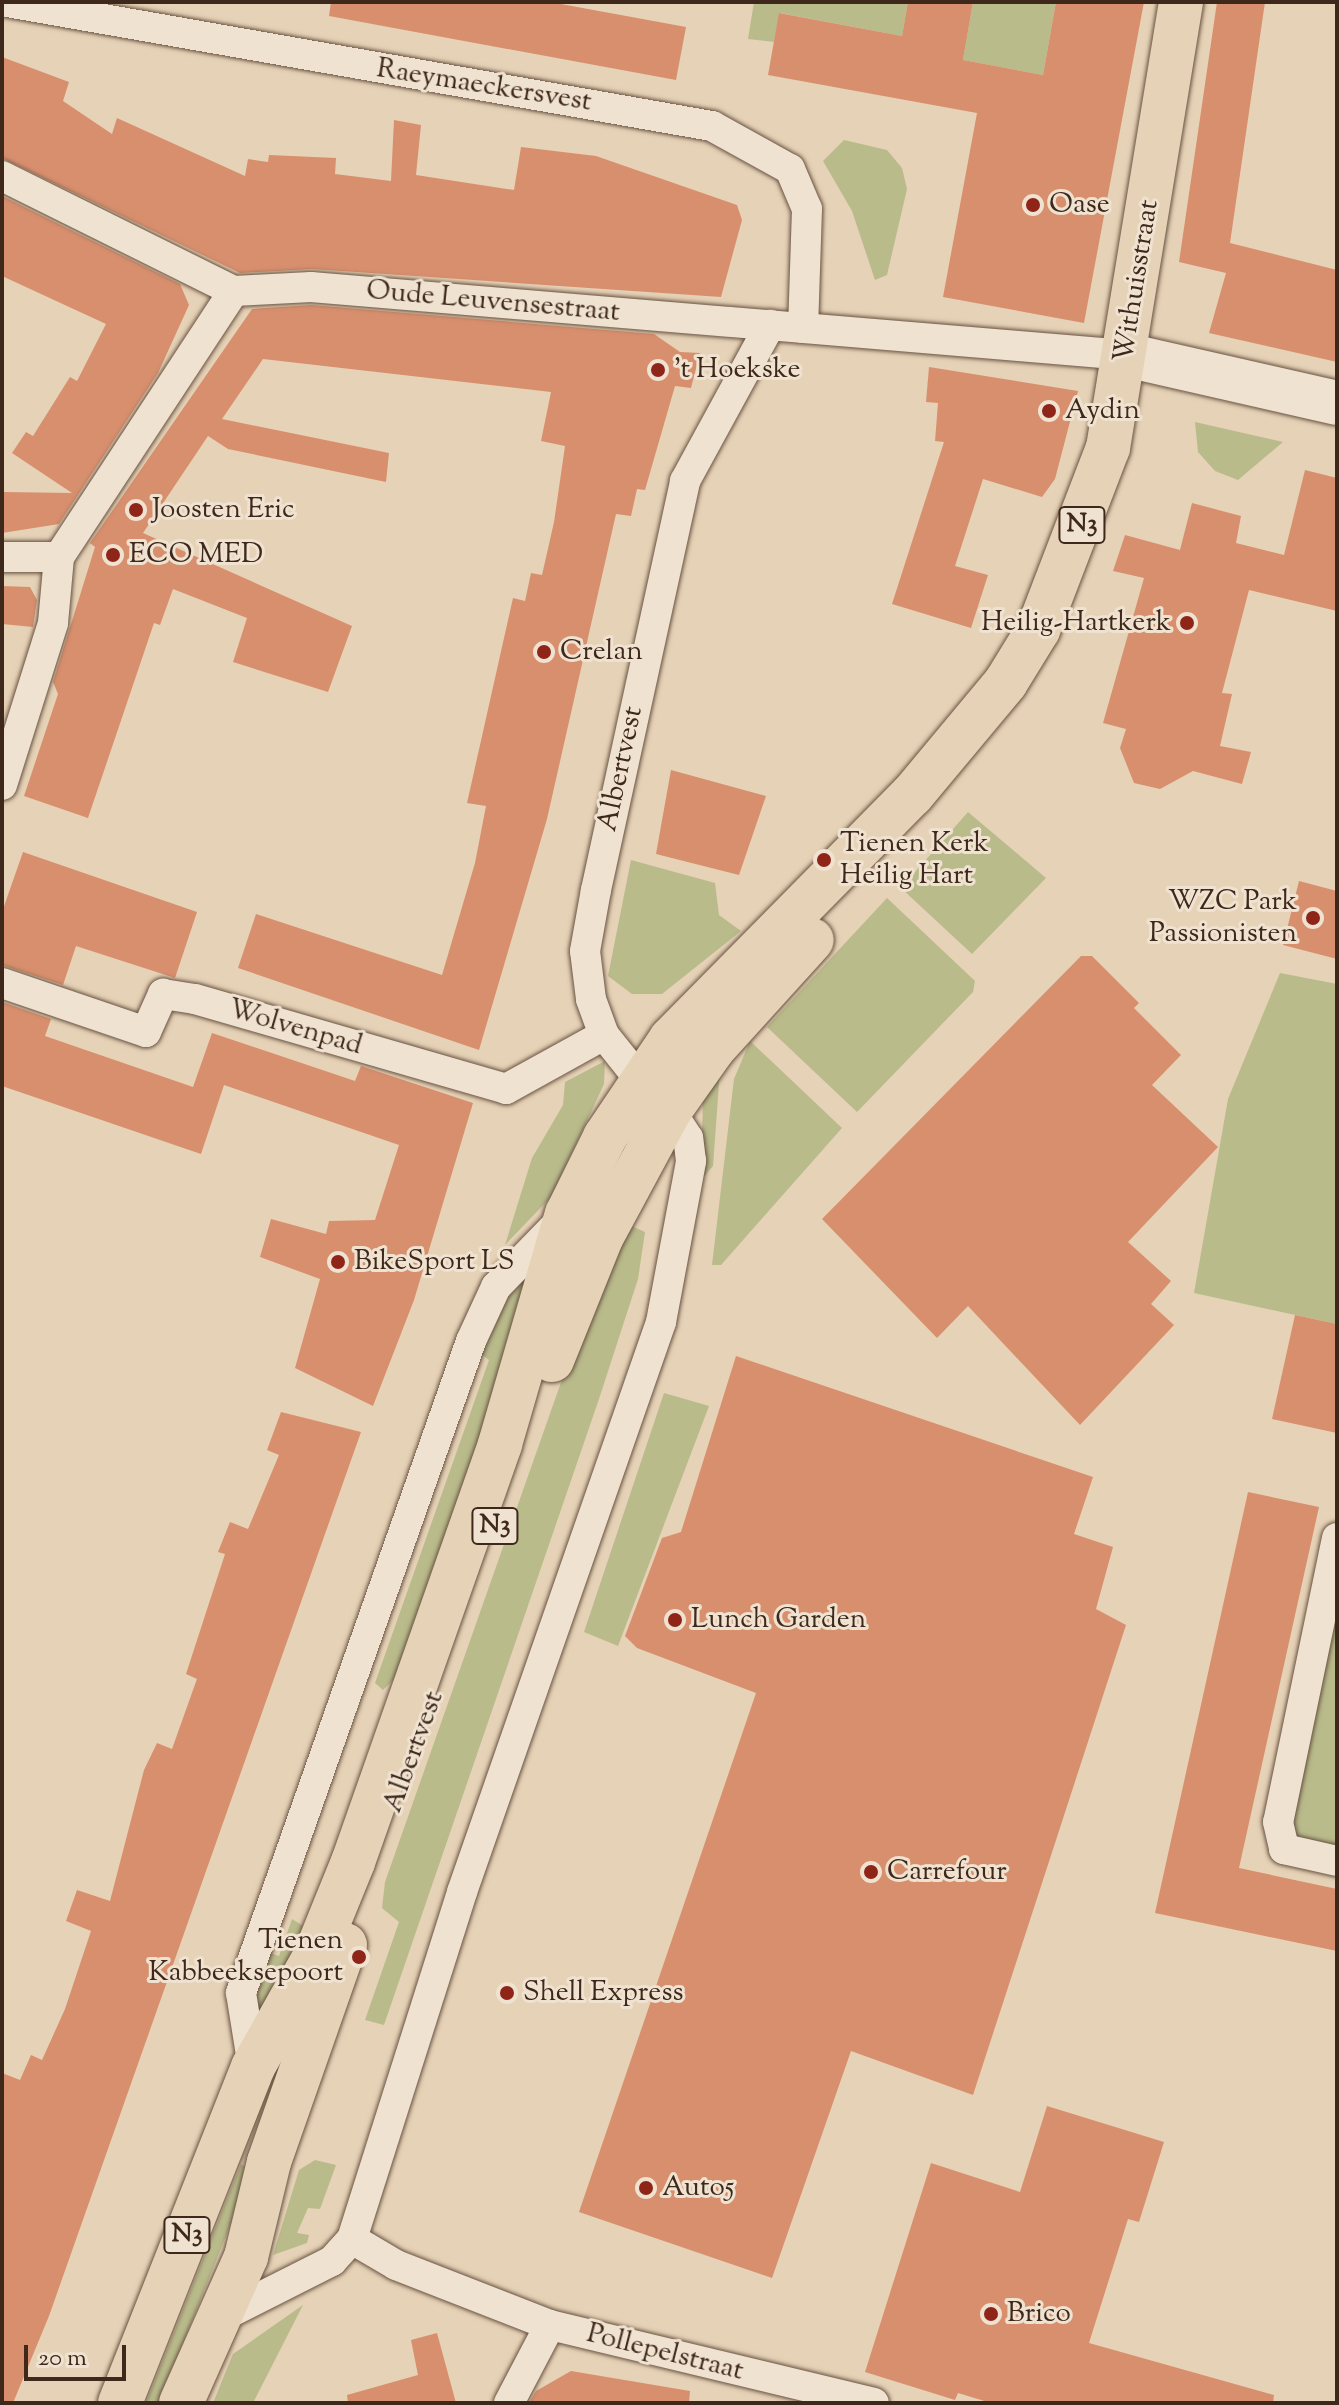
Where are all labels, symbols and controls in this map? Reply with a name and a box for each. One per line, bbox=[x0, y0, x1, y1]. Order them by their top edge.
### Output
street label: Raeymaeckersvest bbox=[374, 52, 594, 120]
place label: Oase bbox=[1049, 188, 1110, 222]
marker: Oase bbox=[1024, 196, 1042, 214]
street label: Withuisstraat bbox=[1108, 197, 1166, 365]
street label: Oude Leuvensestraat bbox=[365, 274, 621, 330]
place label: 't Hoekske bbox=[674, 353, 801, 387]
marker: 't Hoekske bbox=[649, 361, 667, 379]
place label: Aydin bbox=[1065, 394, 1140, 428]
marker: Aydin bbox=[1040, 402, 1058, 420]
place label: Joosten Eric bbox=[152, 493, 295, 527]
marker: Joosten Eric bbox=[127, 501, 145, 519]
road number: N3 bbox=[1058, 503, 1106, 547]
place label: ECO MED bbox=[129, 538, 263, 572]
marker: ECO MED bbox=[104, 546, 122, 564]
place label: Heilig-Hartkerk bbox=[981, 606, 1171, 640]
marker: Heilig-Hartkerk bbox=[1178, 614, 1196, 632]
place label: Crelan bbox=[560, 635, 643, 669]
marker: Crelan bbox=[535, 643, 553, 661]
street label: Albertvest bbox=[591, 704, 651, 834]
place label: Tienen Kerk Heilig Hart bbox=[840, 827, 989, 893]
marker: Tienen Kerk Heilig Hart bbox=[815, 851, 833, 869]
place label: WZC Park Passionisten bbox=[1149, 885, 1297, 951]
marker: WZC Park Passionisten bbox=[1304, 909, 1322, 927]
street label: Wolvenpad bbox=[224, 993, 366, 1063]
place label: BikeSport LS bbox=[354, 1245, 515, 1279]
marker: BikeSport LS bbox=[329, 1253, 347, 1271]
road number: N3 bbox=[471, 1504, 519, 1548]
place label: Lunch Garden bbox=[691, 1603, 866, 1637]
marker: Lunch Garden bbox=[666, 1611, 684, 1629]
street label: Albertvest bbox=[377, 1687, 451, 1817]
place label: Carrefour bbox=[887, 1855, 1007, 1889]
marker: Carrefour bbox=[862, 1863, 880, 1881]
place label: Tienen Kabbeeksepoort bbox=[149, 1924, 343, 1990]
marker: Tienen Kabbeeksepoort bbox=[350, 1948, 368, 1966]
place label: Shell Express bbox=[523, 1976, 683, 2010]
marker: Shell Express bbox=[498, 1984, 516, 2002]
place label: Auto5 bbox=[662, 2171, 734, 2205]
marker: Auto5 bbox=[637, 2179, 655, 2197]
road number: N3 bbox=[163, 2213, 211, 2257]
place label: Brico bbox=[1007, 2297, 1071, 2331]
marker: Brico bbox=[982, 2305, 1000, 2323]
street label: Pollepelstraat bbox=[583, 2317, 747, 2389]
scale bar bbox=[28, 2329, 130, 2379]
text: 20 m bbox=[38, 2342, 87, 2376]

